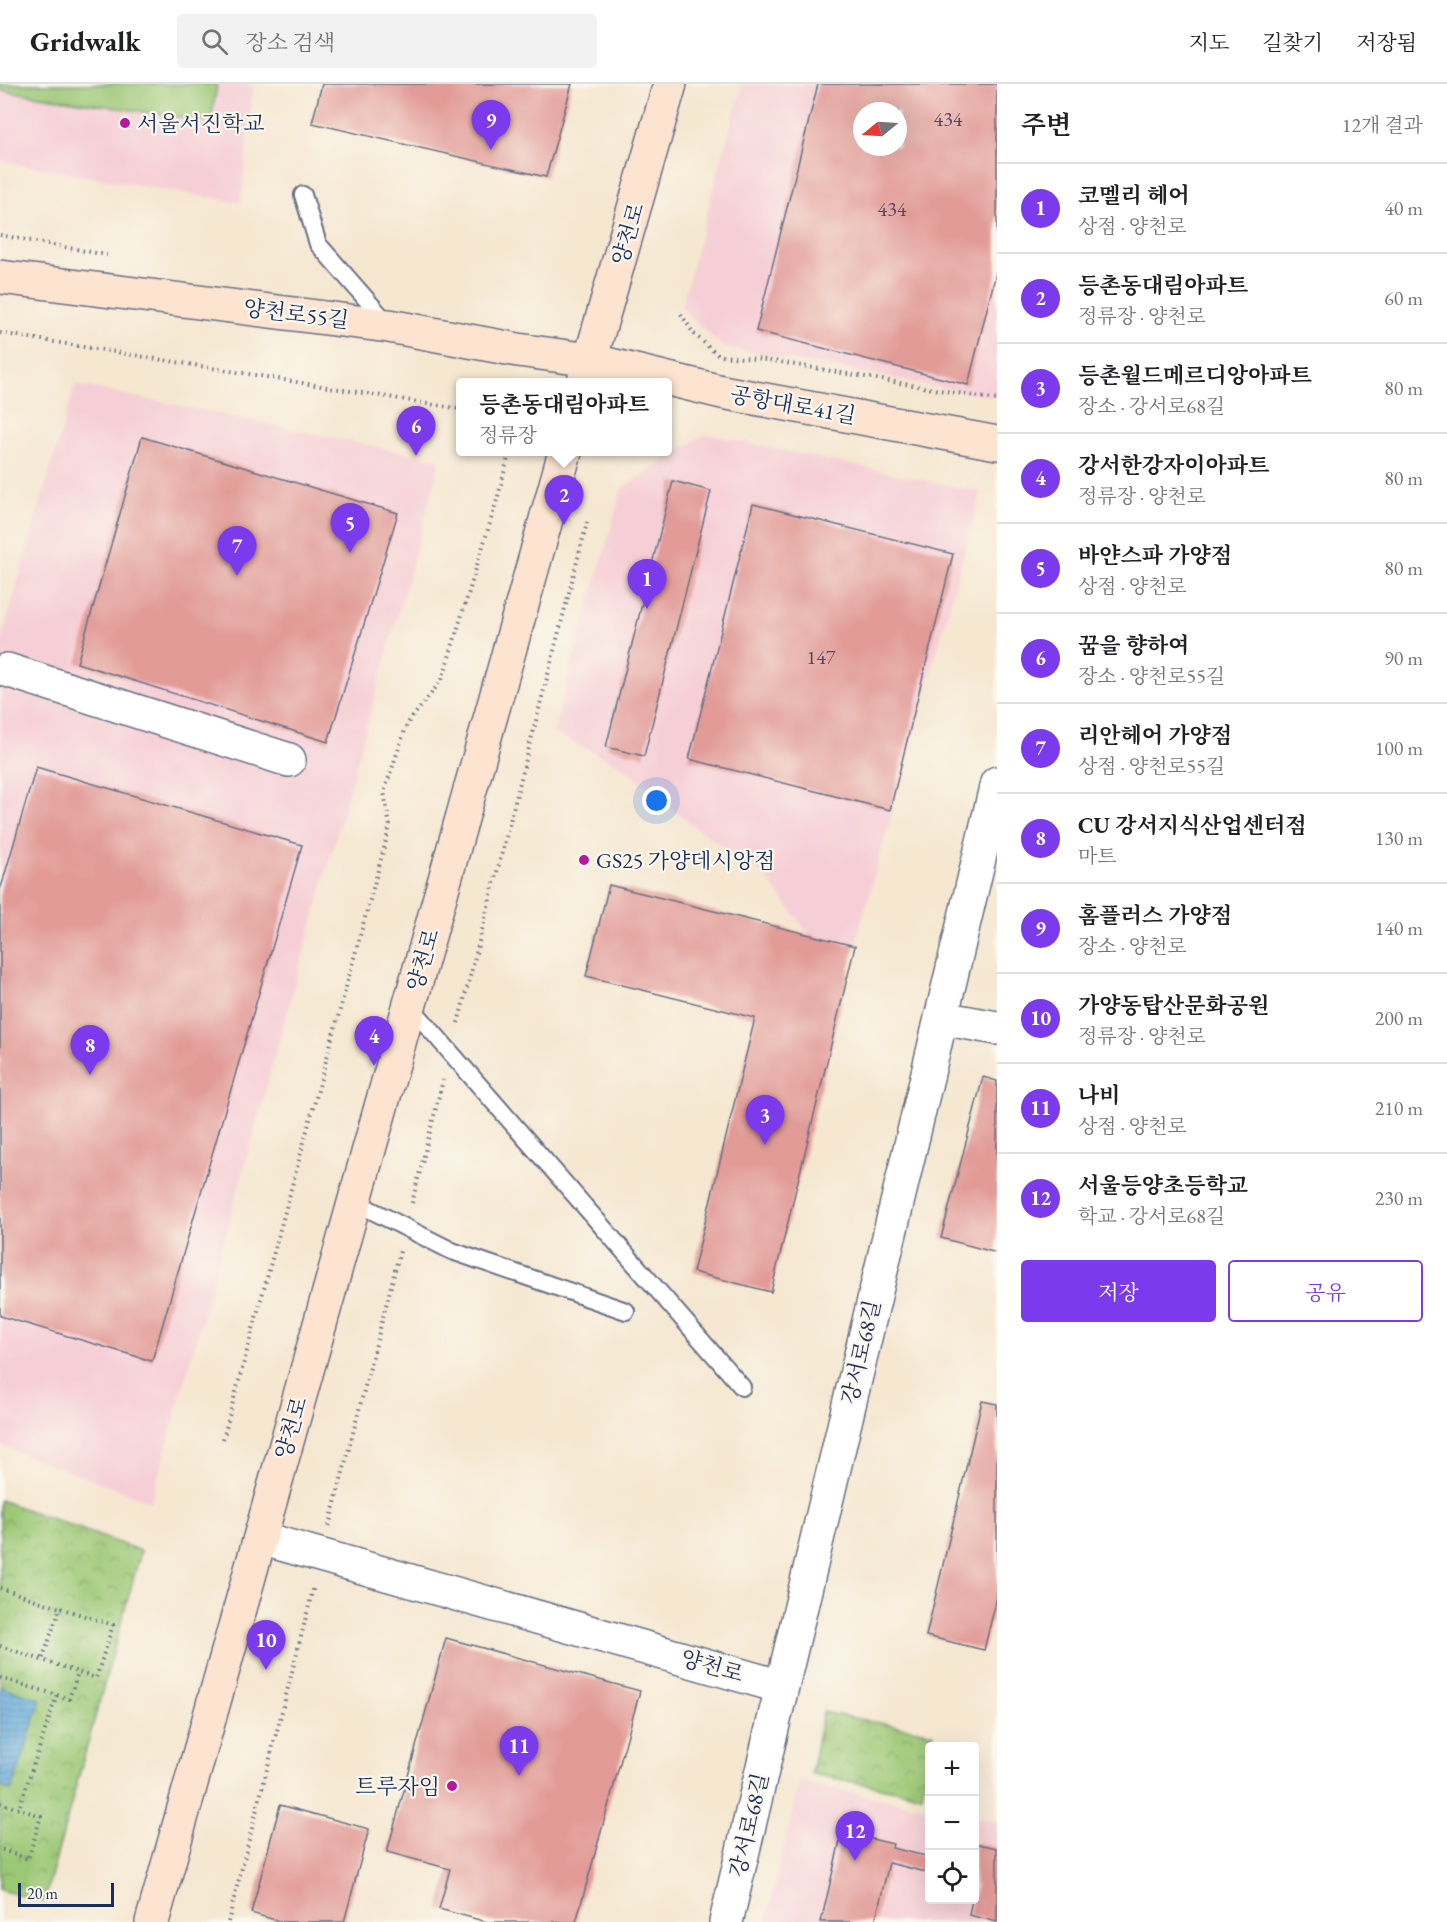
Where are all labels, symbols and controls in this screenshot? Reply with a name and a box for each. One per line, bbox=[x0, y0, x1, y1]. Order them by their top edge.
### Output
search box bbox=[177, 14, 597, 68]
text: Gridwalk bbox=[30, 23, 141, 59]
icon: search bbox=[198, 25, 231, 58]
text: 장소 검색 bbox=[246, 28, 335, 57]
text: 지도 bbox=[1189, 29, 1229, 56]
text: 길찾기 bbox=[1262, 29, 1323, 56]
text: 저장됨 bbox=[1356, 29, 1417, 56]
pin: 9 bbox=[472, 100, 510, 150]
north arrow bbox=[853, 102, 907, 156]
house number: 434 bbox=[934, 106, 963, 132]
text: 주변 bbox=[1021, 108, 1071, 142]
place label: 서울서진학교 bbox=[137, 109, 265, 138]
text: 12개 결과 bbox=[1342, 112, 1423, 138]
marker: 서울서진학교 bbox=[118, 116, 132, 130]
text: 코멜리 헤어 bbox=[1078, 181, 1189, 210]
text: 1 bbox=[1035, 195, 1046, 221]
text: 40 m bbox=[1384, 195, 1423, 221]
house number: 434 bbox=[878, 196, 907, 222]
street label: 양천로 bbox=[605, 199, 651, 269]
text: 상점 · 양천로 bbox=[1078, 213, 1187, 239]
text: 등촌동대림아파트 bbox=[1078, 271, 1248, 300]
text: 2 bbox=[1035, 285, 1046, 311]
text: 60 m bbox=[1384, 285, 1423, 311]
street label: 양천로55길 bbox=[242, 293, 350, 335]
text: 정류장 · 양천로 bbox=[1078, 303, 1206, 329]
text: 등촌월드메르디앙아파트 bbox=[1078, 361, 1312, 390]
text: 3 bbox=[1035, 375, 1046, 401]
text: 80 m bbox=[1384, 375, 1423, 401]
popup bbox=[456, 378, 672, 456]
street label: 공항대로41길 bbox=[728, 380, 858, 430]
text: 등촌동대림아파트 bbox=[479, 390, 649, 419]
text: 장소 · 강서로68길 bbox=[1078, 393, 1225, 419]
pin: 6 bbox=[396, 406, 436, 456]
text: 정류장 bbox=[479, 422, 537, 448]
text: 강서한강자이아파트 bbox=[1078, 451, 1269, 480]
text: 4 bbox=[1035, 465, 1046, 491]
text: 80 m bbox=[1384, 465, 1423, 491]
pin: 2 bbox=[544, 476, 584, 525]
text: 정류장 · 양천로 bbox=[1078, 483, 1206, 509]
pin: 5 bbox=[330, 504, 370, 553]
pin: 7 bbox=[218, 526, 256, 576]
text: 바얀스파 가양점 bbox=[1078, 541, 1232, 570]
text: 5 bbox=[1035, 555, 1046, 581]
text: 80 m bbox=[1384, 555, 1423, 581]
pin: 1 bbox=[628, 560, 666, 609]
text: 상점 · 양천로 bbox=[1078, 573, 1187, 599]
text: 꿈을 향하여 bbox=[1078, 631, 1189, 660]
house number: 147 bbox=[807, 644, 836, 670]
text: 6 bbox=[1035, 645, 1046, 671]
text: 90 m bbox=[1384, 645, 1423, 671]
text: 장소 · 양천로55길 bbox=[1078, 663, 1225, 689]
text: 리안헤어 가양점 bbox=[1078, 721, 1232, 750]
text: 7 bbox=[1035, 735, 1046, 761]
text: 100 m bbox=[1375, 735, 1423, 761]
text: 상점 · 양천로55길 bbox=[1078, 753, 1225, 779]
your location bbox=[642, 786, 671, 815]
text: CU 강서지식산업센터점 bbox=[1078, 811, 1306, 840]
text: 8 bbox=[1035, 825, 1046, 851]
text: 130 m bbox=[1375, 825, 1423, 851]
text: 마트 bbox=[1078, 843, 1117, 869]
place label: GS25 가양데시앙점 bbox=[596, 846, 775, 875]
marker: GS25 가양데시앙점 bbox=[577, 853, 591, 867]
text: 홈플러스 가양점 bbox=[1078, 901, 1232, 930]
text: 9 bbox=[1035, 915, 1046, 941]
text: 140 m bbox=[1375, 915, 1423, 941]
street label: 양천로 bbox=[400, 925, 446, 995]
text: 장소 · 양천로 bbox=[1078, 933, 1187, 959]
text: 가양동탑산문화공원 bbox=[1078, 991, 1269, 1020]
text: 10 bbox=[1030, 1005, 1051, 1031]
text: 200 m bbox=[1375, 1005, 1423, 1031]
pin: 4 bbox=[354, 1016, 394, 1066]
text: 정류장 · 양천로 bbox=[1078, 1023, 1206, 1049]
pin: 8 bbox=[70, 1026, 110, 1075]
text: 나비 bbox=[1078, 1081, 1121, 1110]
text: 11 bbox=[1030, 1095, 1051, 1121]
text: 210 m bbox=[1375, 1095, 1423, 1121]
pin: 3 bbox=[746, 1096, 784, 1145]
text: 상점 · 양천로 bbox=[1078, 1113, 1187, 1139]
text: 서울등양초등학교 bbox=[1078, 1171, 1248, 1200]
text: 12 bbox=[1030, 1185, 1051, 1211]
text: 230 m bbox=[1375, 1185, 1423, 1211]
text: 학교 · 강서로68길 bbox=[1078, 1203, 1225, 1229]
button: 저장 bbox=[1021, 1260, 1216, 1322]
button: 공유 bbox=[1228, 1260, 1423, 1322]
street label: 강서로68길 bbox=[835, 1297, 887, 1407]
street label: 양천로 bbox=[268, 1393, 314, 1463]
pin: 10 bbox=[246, 1620, 286, 1670]
street label: 양천로 bbox=[677, 1643, 747, 1689]
pin: 11 bbox=[500, 1726, 538, 1776]
map controls bbox=[925, 1742, 979, 1904]
button: + bbox=[925, 1742, 979, 1796]
street label: 강서로68길 bbox=[723, 1770, 775, 1880]
place label: 트루자임 bbox=[355, 1772, 440, 1801]
marker: 트루자임 bbox=[445, 1779, 459, 1793]
button: − bbox=[925, 1796, 979, 1850]
pin: 12 bbox=[836, 1812, 874, 1861]
button: locate bbox=[925, 1850, 979, 1904]
scale bar bbox=[18, 1880, 114, 1908]
text: 20 m bbox=[27, 1883, 58, 1904]

